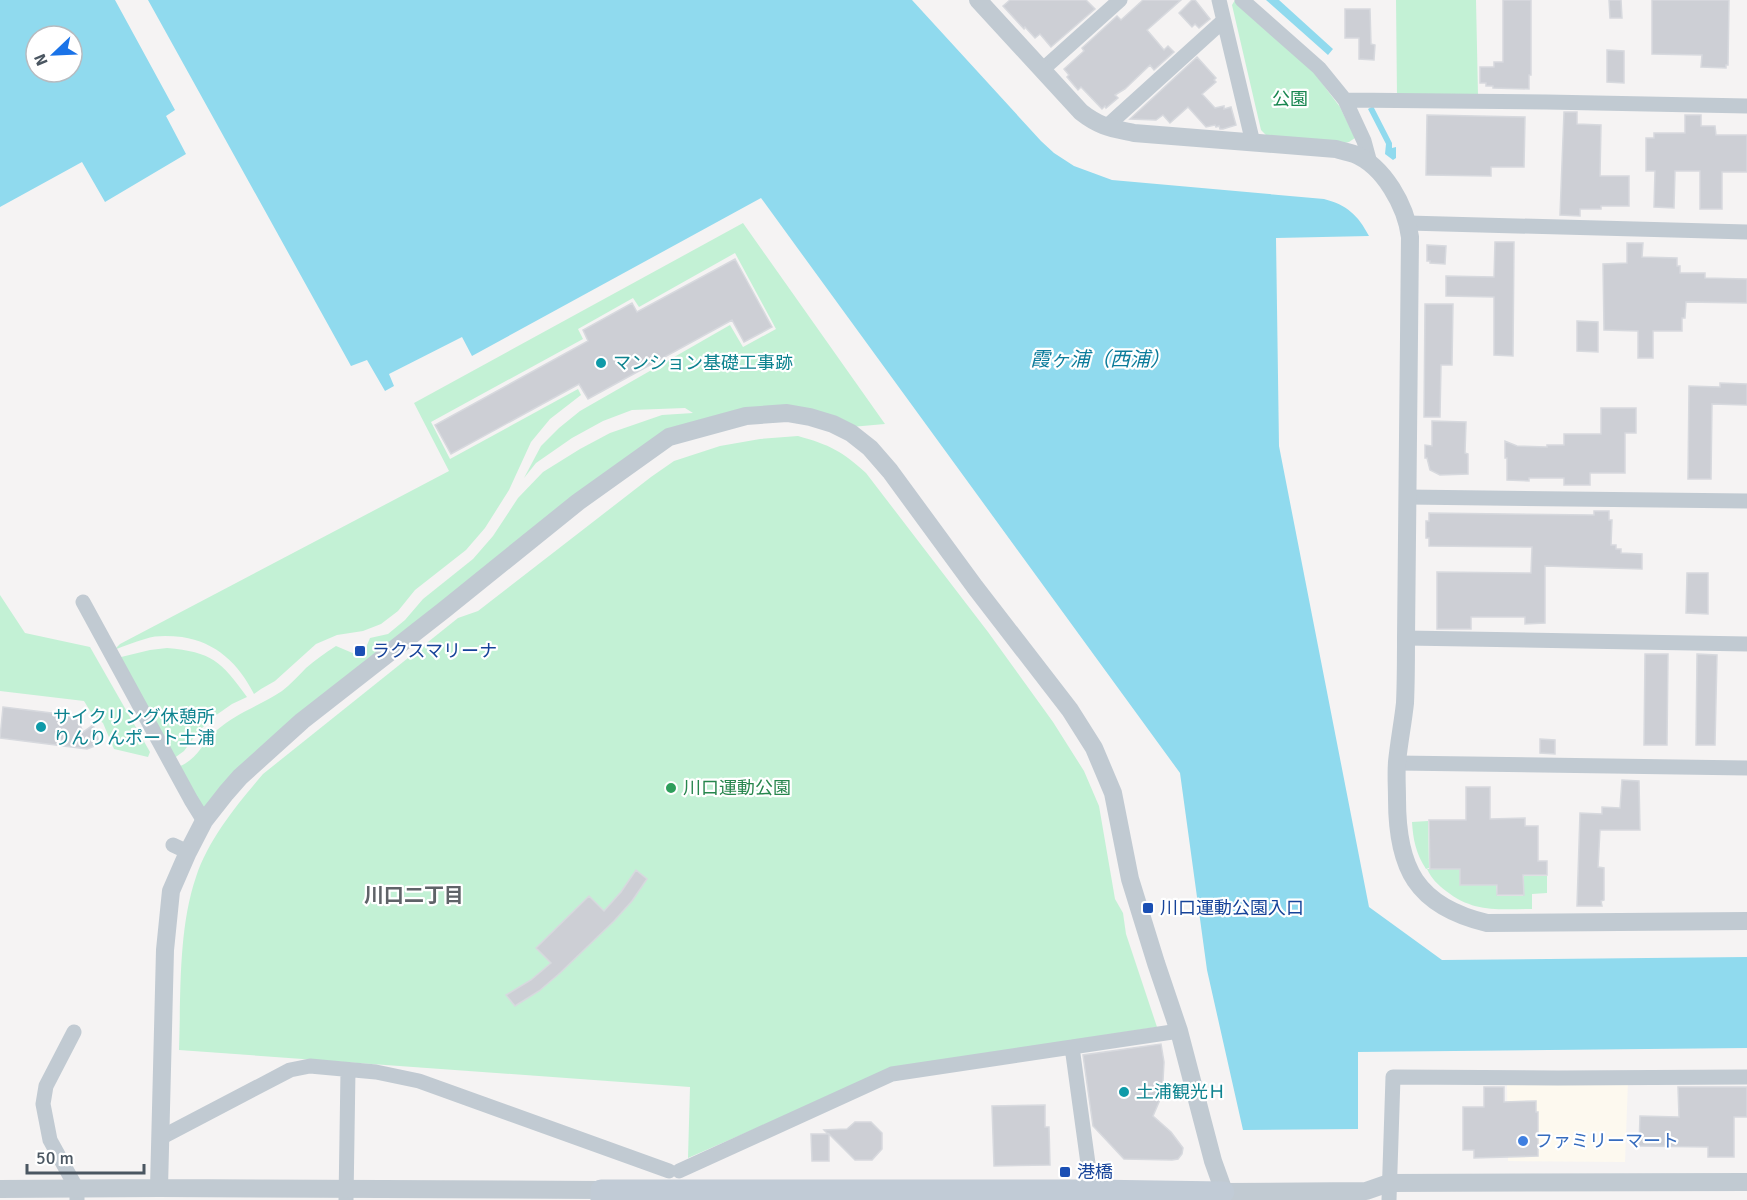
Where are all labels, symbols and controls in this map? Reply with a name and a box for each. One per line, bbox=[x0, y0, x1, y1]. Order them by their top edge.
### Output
north arrow bbox=[24, 24, 84, 84]
text: N bbox=[30, 50, 52, 69]
park label: 公園 bbox=[1272, 88, 1308, 110]
water label: 霞ヶ浦（西浦） bbox=[1030, 347, 1170, 372]
place label: マンション基礎工事跡 bbox=[613, 352, 793, 374]
marker: マンション基礎工事跡 bbox=[594, 356, 608, 370]
place label: ラクスマリーナ bbox=[372, 640, 497, 662]
marker: ラクスマリーナ bbox=[353, 644, 367, 658]
place label: サイクリング休憩所 りんりんポート土浦 bbox=[53, 706, 215, 749]
marker: サイクリング休憩所 りんりんポート土浦 bbox=[34, 720, 48, 734]
place label: 川口運動公園 bbox=[683, 777, 791, 799]
marker: 川口運動公園 bbox=[664, 781, 678, 795]
district label: 川口二丁目 bbox=[364, 883, 464, 908]
place label: 川口運動公園入口 bbox=[1160, 897, 1304, 919]
marker: 川口運動公園入口 bbox=[1141, 901, 1155, 915]
place label: 土浦観光Ｈ bbox=[1136, 1081, 1226, 1103]
marker: 土浦観光Ｈ bbox=[1117, 1085, 1131, 1099]
place label: ファミリーマート bbox=[1535, 1130, 1679, 1152]
marker: ファミリーマート bbox=[1516, 1134, 1530, 1148]
scale bar bbox=[27, 1137, 144, 1175]
text: 50 m bbox=[36, 1147, 74, 1169]
place label: 港橋 bbox=[1077, 1161, 1113, 1183]
marker: 港橋 bbox=[1058, 1165, 1072, 1179]

